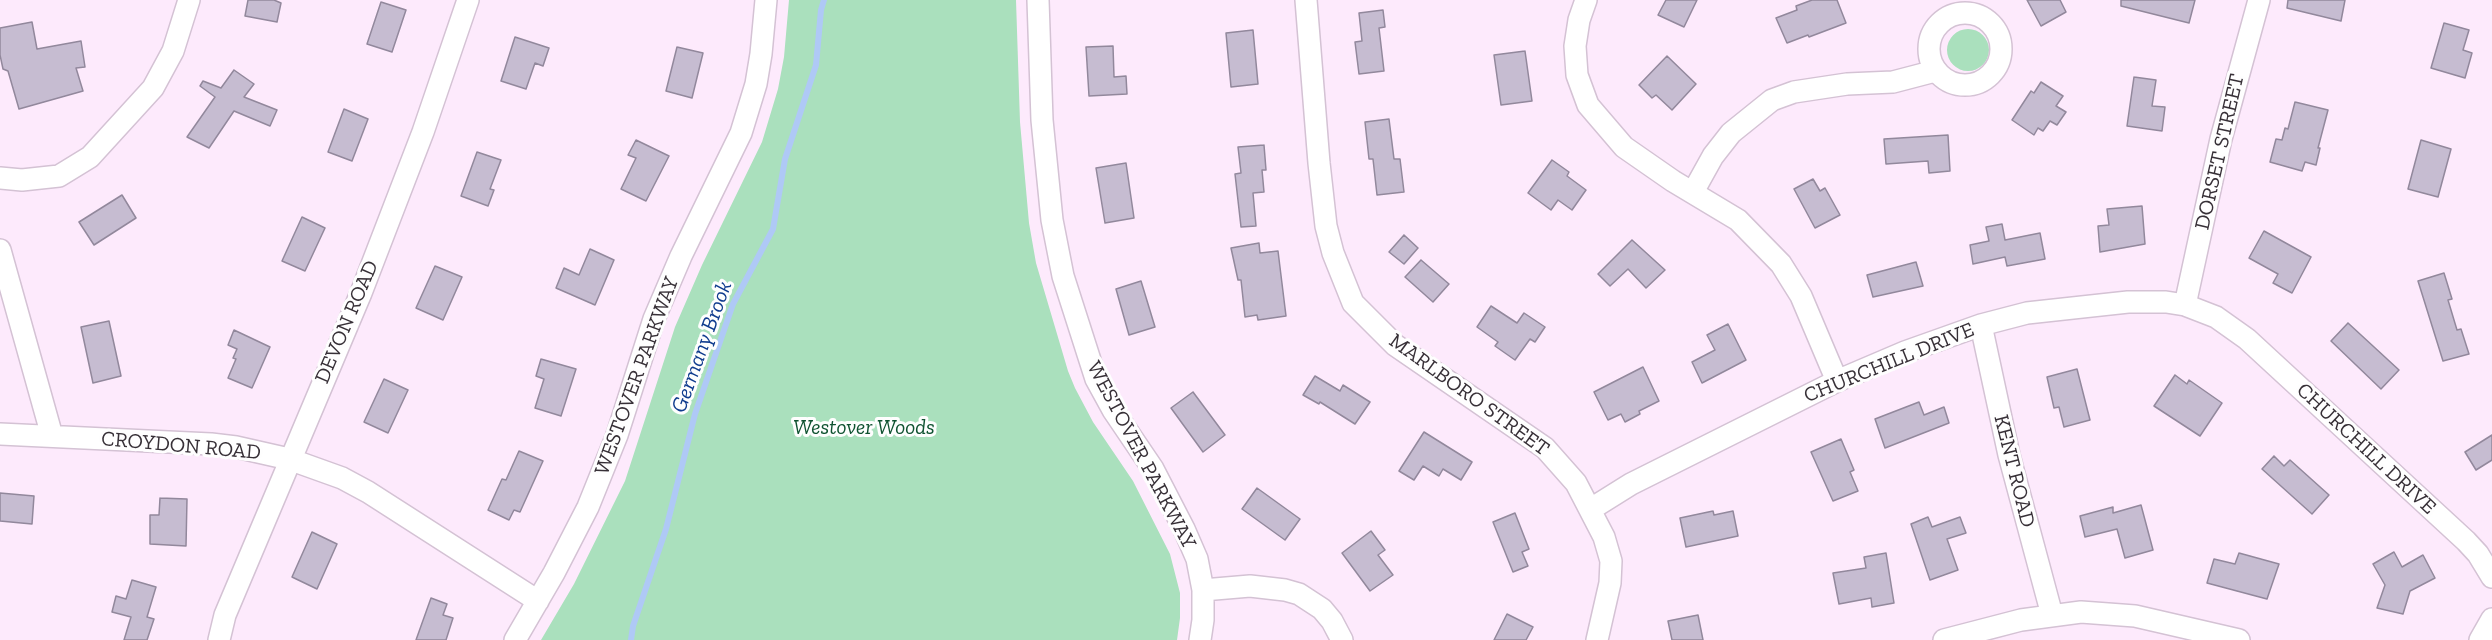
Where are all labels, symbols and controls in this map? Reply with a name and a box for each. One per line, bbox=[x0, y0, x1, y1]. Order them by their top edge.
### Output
street label: DORSET STREET bbox=[2190, 72, 2250, 232]
street label: DEVON ROAD bbox=[310, 257, 384, 387]
street label: WESTOVER PARKWAY bbox=[589, 274, 685, 478]
water label: Germany Brook bbox=[666, 278, 738, 416]
street label: CHURCHILL DRIVE bbox=[1800, 317, 1978, 409]
street label: MARLBORO STREET bbox=[1384, 328, 1554, 462]
street label: WESTOVER PARKWAY bbox=[1081, 357, 1201, 553]
street label: CHURCHILL DRIVE bbox=[2291, 378, 2441, 520]
street label: KENT ROAD bbox=[1988, 412, 2040, 530]
park label: Westover Woods bbox=[793, 415, 935, 441]
street label: CROYDON ROAD bbox=[100, 426, 262, 466]

